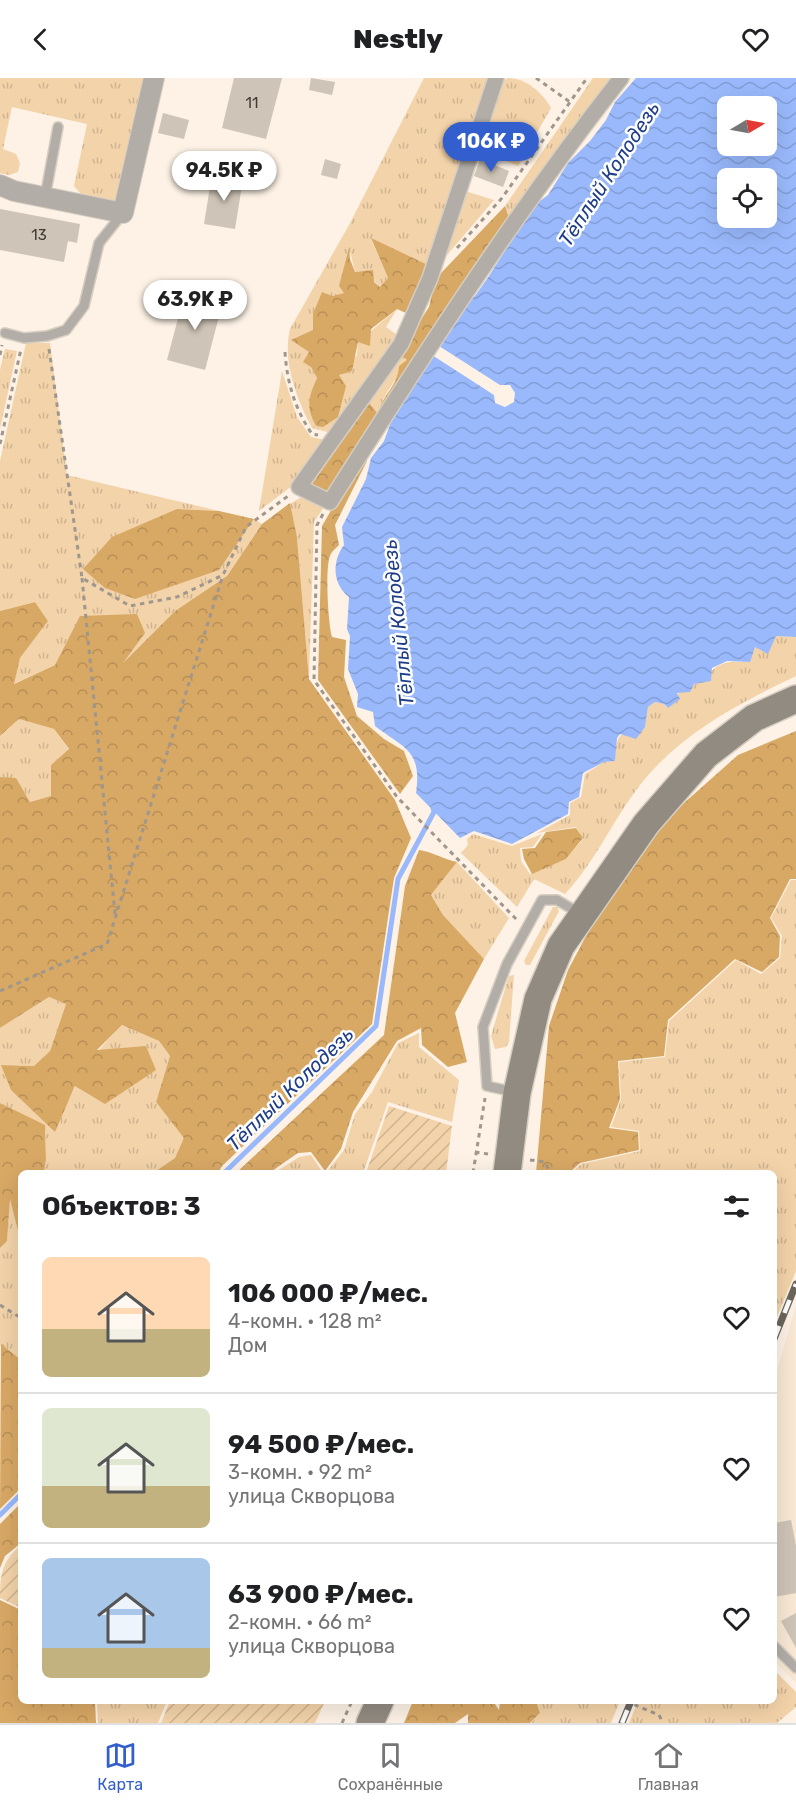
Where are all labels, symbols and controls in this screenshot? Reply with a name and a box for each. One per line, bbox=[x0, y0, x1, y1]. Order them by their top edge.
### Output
icon: back bbox=[24, 23, 57, 56]
text: Nestly bbox=[353, 23, 443, 55]
icon: heart bbox=[739, 23, 772, 56]
house number: 11 bbox=[246, 94, 258, 112]
north arrow bbox=[717, 96, 777, 156]
map controls bbox=[717, 96, 777, 228]
water label: Тёплый Колодезь bbox=[553, 97, 665, 251]
pin: 106K ₽ bbox=[442, 122, 540, 173]
text: 106K ₽ bbox=[457, 129, 525, 153]
pin: 94.5K ₽ bbox=[169, 151, 279, 202]
text: 94.5K ₽ bbox=[186, 158, 262, 182]
button: locate bbox=[717, 168, 777, 228]
house number: 13 bbox=[31, 226, 47, 244]
pin: 63.9K ₽ bbox=[140, 280, 250, 331]
text: 63.9K ₽ bbox=[157, 287, 233, 311]
water label: Тёплый Колодезь bbox=[377, 538, 419, 708]
water label: Тёплый Колодезь bbox=[221, 1022, 359, 1156]
icon: filters bbox=[720, 1190, 753, 1223]
text: Объектов: 3 bbox=[42, 1191, 201, 1222]
text: 106 000 ₽/мес. bbox=[228, 1278, 428, 1309]
icon: home bbox=[90, 1281, 162, 1353]
icon: heart bbox=[720, 1301, 753, 1334]
text: 4-комн. · 128 m² bbox=[228, 1309, 382, 1333]
text: Дом bbox=[228, 1333, 267, 1357]
text: 94 500 ₽/мес. bbox=[228, 1429, 414, 1460]
icon: home bbox=[90, 1432, 162, 1504]
icon: heart bbox=[720, 1452, 753, 1485]
text: 3-комн. · 92 m² bbox=[228, 1460, 372, 1484]
text: улица Скворцова bbox=[228, 1484, 395, 1508]
text: 63 900 ₽/мес. bbox=[228, 1579, 414, 1610]
icon: home bbox=[90, 1582, 162, 1654]
icon: heart bbox=[720, 1602, 753, 1635]
text: 2-комн. · 66 m² bbox=[228, 1610, 372, 1634]
text: улица Скворцова bbox=[228, 1634, 395, 1658]
tab: Карта bbox=[97, 1739, 143, 1794]
tab: Сохранённые bbox=[338, 1739, 443, 1794]
tab: Главная bbox=[638, 1739, 699, 1794]

